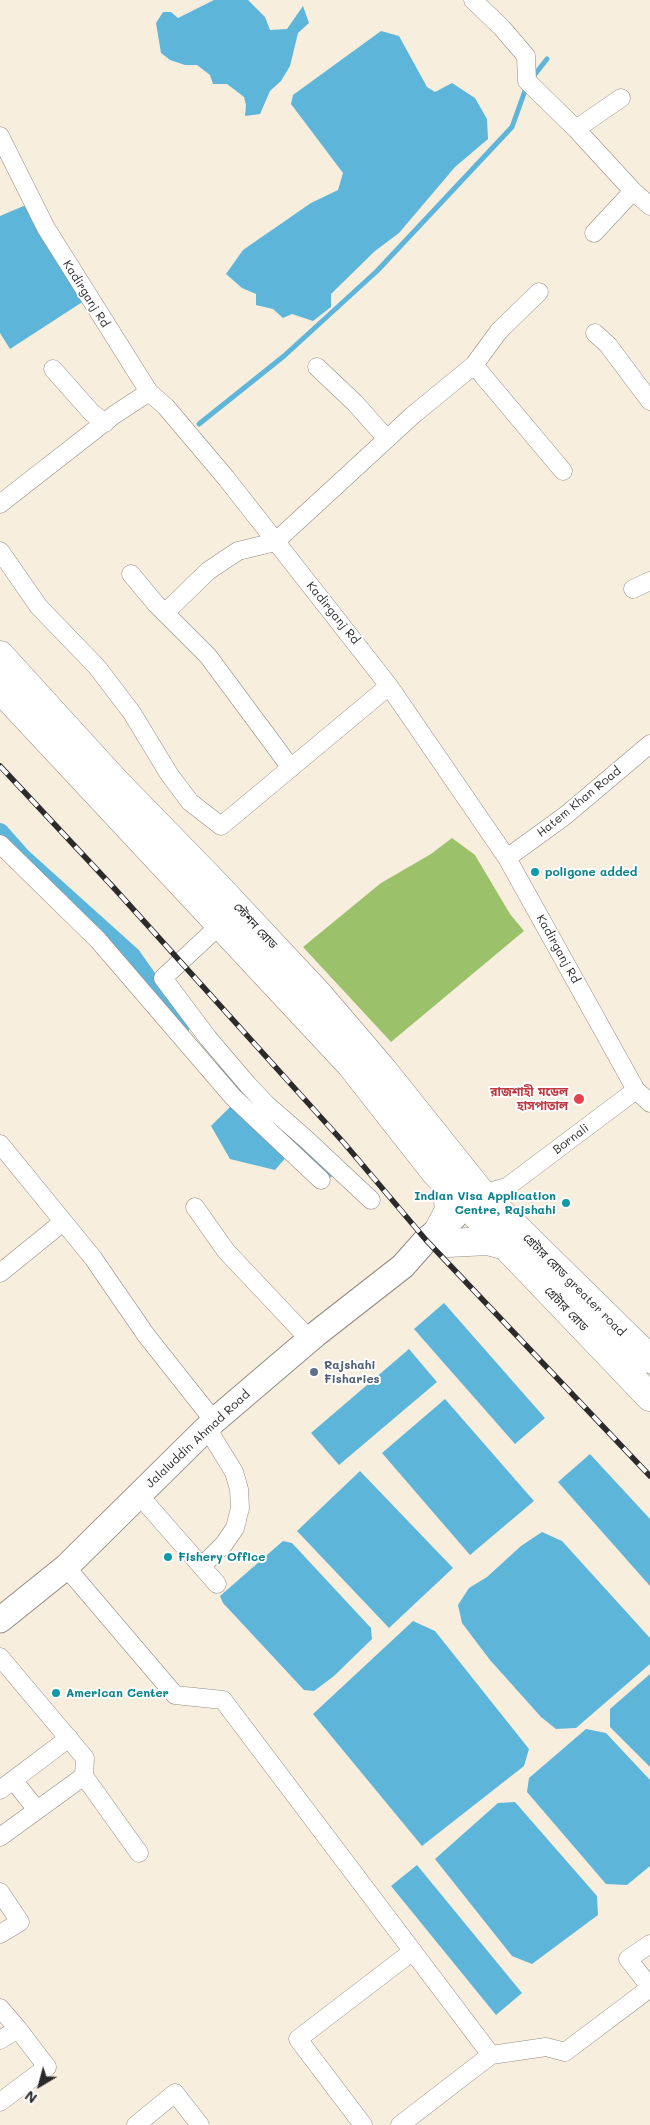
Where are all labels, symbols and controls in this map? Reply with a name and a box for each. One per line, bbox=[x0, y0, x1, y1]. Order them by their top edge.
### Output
street label: Kadirganj Rd bbox=[60, 258, 112, 330]
street label: Kadirganj Rd bbox=[303, 579, 363, 647]
street label: Hatem Khan Road bbox=[534, 764, 624, 840]
place label: poligone added bbox=[545, 865, 637, 879]
marker: poligone added bbox=[529, 866, 541, 878]
street label: স্টেশন রোড bbox=[230, 900, 280, 952]
street label: Kadirganj Rd bbox=[533, 912, 583, 986]
place label: রাজশাহী মডেল হাসপাতাল bbox=[490, 1085, 568, 1113]
marker: রাজশাহী মডেল হাসপাতাল bbox=[572, 1092, 586, 1106]
street label: Bornali bbox=[550, 1121, 592, 1157]
place label: Indian Visa Application Centre, Rajshahi bbox=[414, 1189, 556, 1217]
marker: Indian Visa Application Centre, Rajshahi bbox=[560, 1197, 572, 1209]
street label: গ্রেটার রোড greater road bbox=[520, 1231, 628, 1339]
street label: গ্রেটার রোড bbox=[541, 1284, 591, 1334]
place label: Rajshahi Fisharies bbox=[324, 1358, 380, 1386]
marker: Rajshahi Fisharies bbox=[308, 1366, 320, 1378]
street label: Jalaluddin Ahmad Road bbox=[143, 1387, 253, 1491]
place label: Fishery Office bbox=[178, 1550, 265, 1564]
marker: Fishery Office bbox=[162, 1551, 174, 1563]
place label: American Center bbox=[66, 1686, 169, 1700]
marker: American Center bbox=[50, 1687, 62, 1699]
north arrow bbox=[15, 2060, 65, 2110]
text: N bbox=[21, 2087, 41, 2108]

